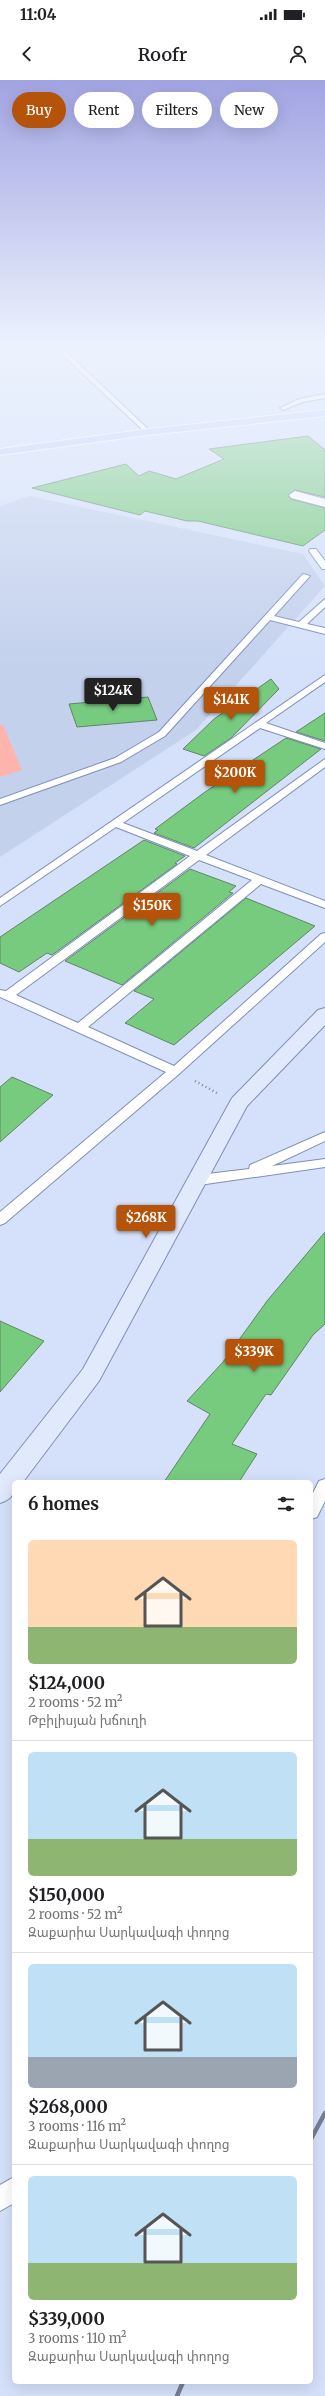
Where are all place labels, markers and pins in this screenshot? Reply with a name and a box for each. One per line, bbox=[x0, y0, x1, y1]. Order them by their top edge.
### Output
pin: $124K bbox=[85, 678, 141, 712]
pin: $141K bbox=[203, 687, 259, 721]
pin: $200K bbox=[207, 760, 263, 794]
pin: $150K bbox=[124, 893, 180, 927]
pin: $268K bbox=[118, 1205, 174, 1239]
pin: $339K bbox=[226, 1339, 282, 1373]

